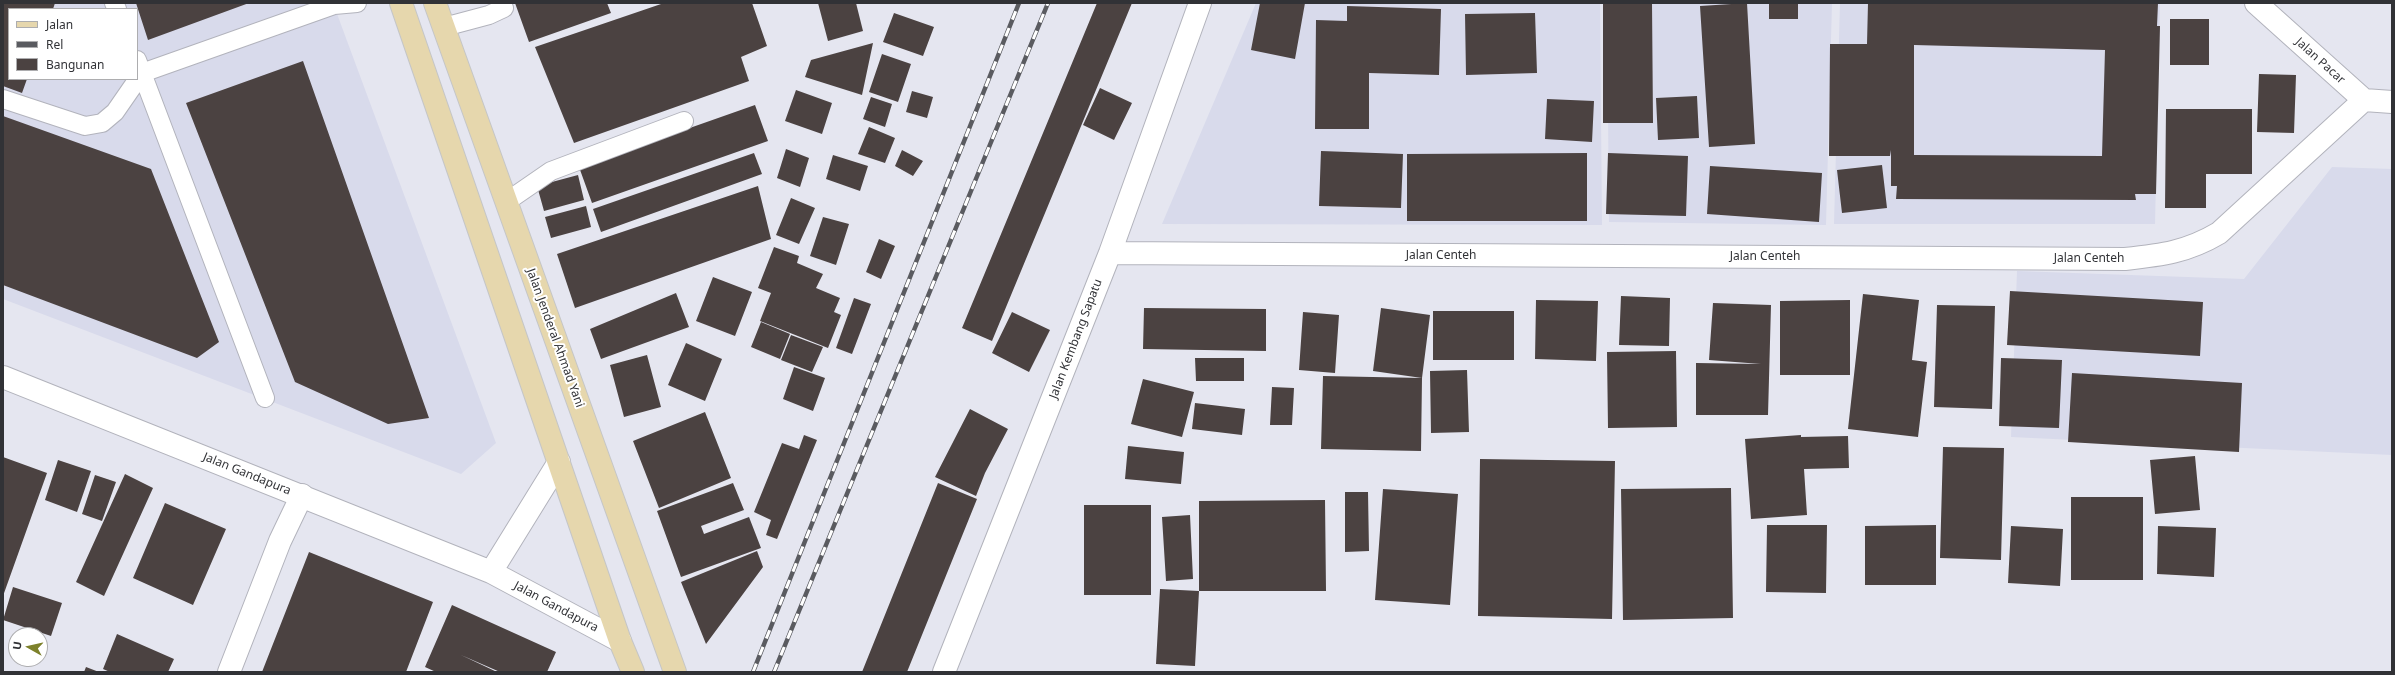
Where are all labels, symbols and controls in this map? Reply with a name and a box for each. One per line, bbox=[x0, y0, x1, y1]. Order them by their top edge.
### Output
legend bbox=[8, 8, 138, 80]
text: Jalan bbox=[46, 16, 73, 33]
street label: Jalan Pacar bbox=[2292, 35, 2348, 87]
text: Rel bbox=[46, 36, 63, 53]
text: Bangunan bbox=[46, 56, 104, 73]
street label: Jalan Centeh bbox=[1406, 249, 1476, 263]
street label: Jalan Centeh bbox=[1730, 250, 1800, 264]
street label: Jalan Centeh bbox=[2054, 252, 2124, 266]
street label: Jalan Jenderal Ahmad Yani bbox=[523, 267, 587, 409]
street label: Jalan Kembang Sapatu bbox=[1047, 277, 1105, 401]
street label: Jalan Gandapura bbox=[201, 450, 293, 498]
street label: Jalan Gandapura bbox=[511, 579, 601, 635]
north arrow bbox=[8, 627, 48, 667]
text: U bbox=[9, 640, 25, 651]

